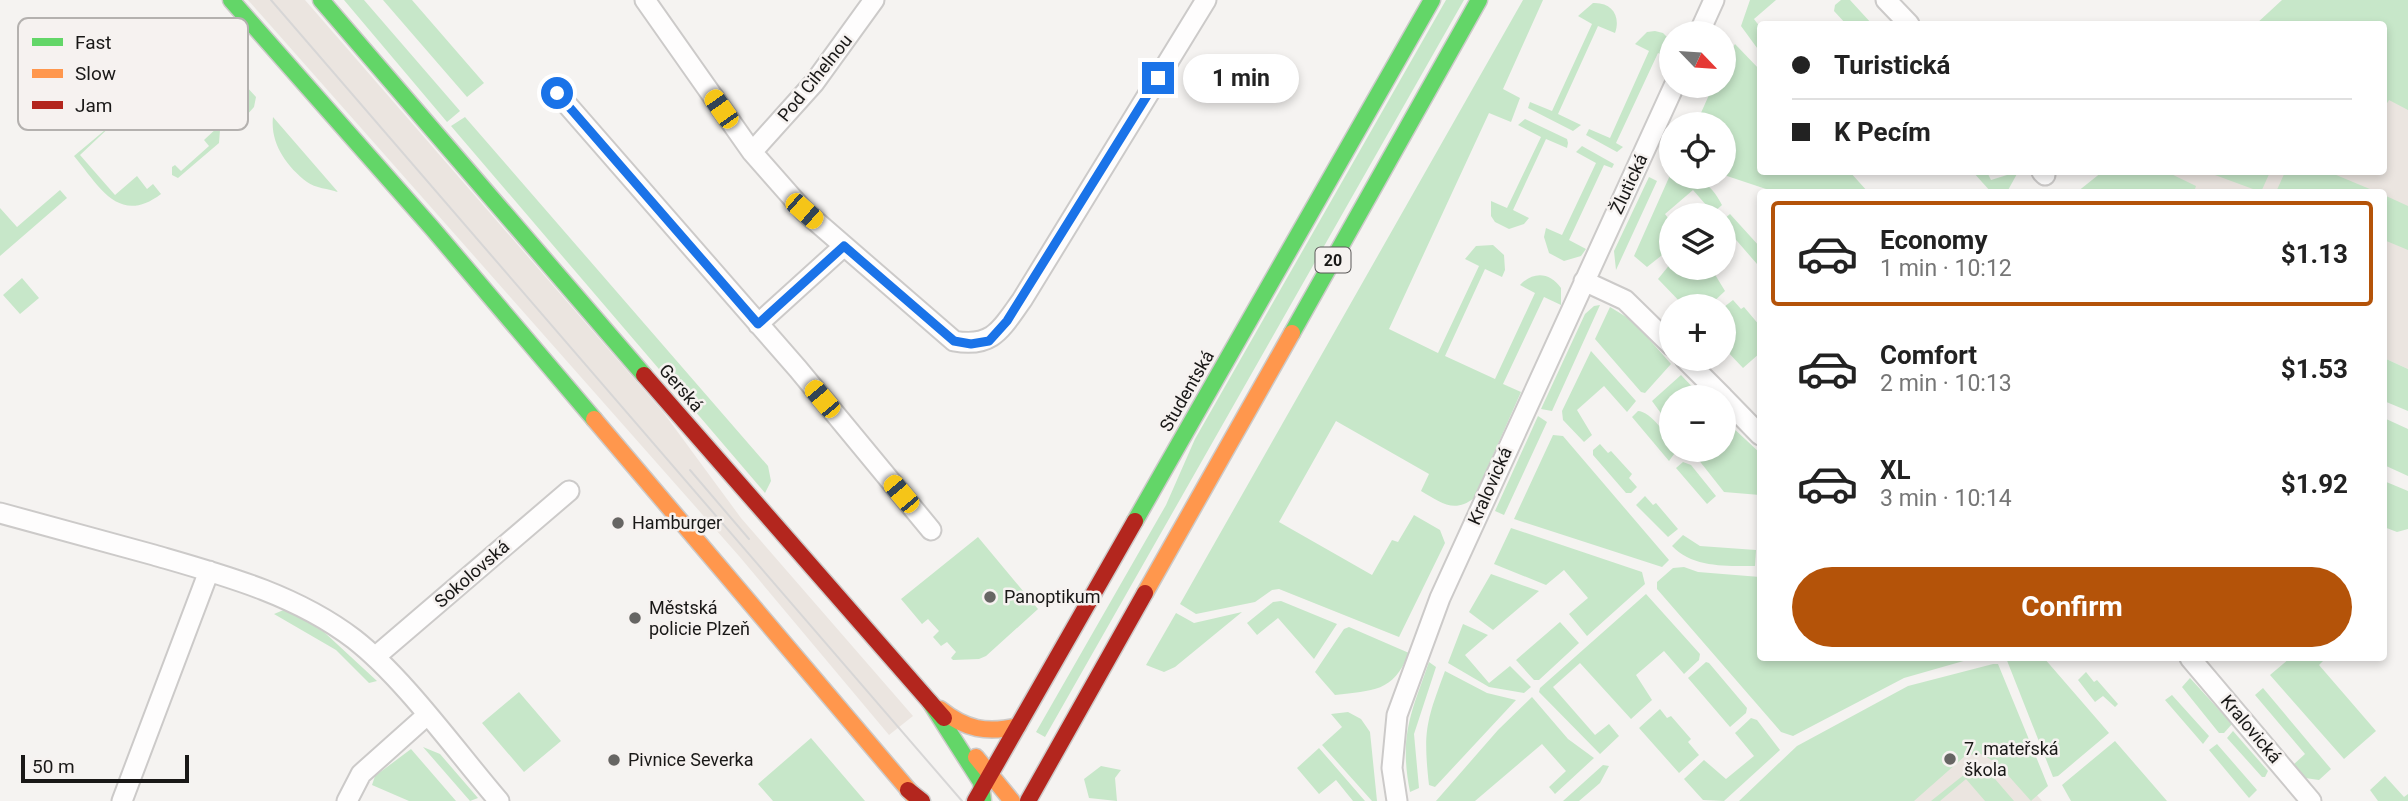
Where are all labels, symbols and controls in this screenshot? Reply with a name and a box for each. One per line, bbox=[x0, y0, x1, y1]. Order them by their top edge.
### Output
legend bbox=[18, 18, 248, 130]
north arrow bbox=[1659, 21, 1736, 98]
map controls bbox=[1659, 21, 1736, 462]
street label: Pod Cihelnou bbox=[773, 30, 856, 126]
text: Fast bbox=[75, 31, 112, 54]
text: Turistická bbox=[1834, 50, 1951, 80]
callout: 1 min bbox=[1182, 54, 1298, 102]
text: Slow bbox=[75, 62, 116, 85]
route end bbox=[1142, 62, 1174, 94]
text: 1 min bbox=[1212, 65, 1270, 92]
route start bbox=[541, 77, 573, 109]
car bbox=[701, 86, 742, 132]
text: Jam bbox=[75, 94, 112, 117]
button: locate bbox=[1659, 112, 1736, 189]
text: K Pecím bbox=[1834, 117, 1931, 147]
street label: Žlutická bbox=[1606, 150, 1652, 217]
car bbox=[782, 189, 827, 233]
button: layers bbox=[1659, 203, 1736, 280]
icon: car bbox=[1796, 222, 1859, 285]
text: Economy bbox=[1880, 225, 1987, 255]
text: $1.13 bbox=[2281, 239, 2348, 269]
road number: 20 bbox=[1316, 248, 1350, 272]
text: 1 min · 10:12 bbox=[1880, 255, 2012, 282]
button: + bbox=[1659, 294, 1736, 371]
icon: car bbox=[1796, 337, 1859, 400]
text: Comfort bbox=[1880, 340, 1977, 370]
street label: Studentská bbox=[1155, 346, 1218, 435]
text: $1.53 bbox=[2281, 354, 2348, 384]
street label: Gerská bbox=[655, 360, 708, 416]
text: 2 min · 10:13 bbox=[1880, 370, 2012, 397]
car bbox=[801, 376, 844, 422]
button: − bbox=[1659, 385, 1736, 462]
street label: Kralovická bbox=[1463, 444, 1516, 528]
icon: car bbox=[1796, 452, 1859, 515]
text: XL bbox=[1880, 455, 1911, 485]
text: $1.92 bbox=[2281, 469, 2348, 499]
car bbox=[880, 471, 923, 517]
text: 3 min · 10:14 bbox=[1880, 485, 2012, 512]
place label: Hamburger bbox=[632, 512, 722, 533]
marker: Hamburger bbox=[610, 515, 626, 531]
street label: Sokolovská bbox=[430, 536, 513, 612]
button: Confirm bbox=[1792, 567, 2352, 647]
place label: Panoptikum bbox=[1004, 586, 1100, 607]
marker: Panoptikum bbox=[982, 589, 998, 605]
place label: Městská policie Plzeň bbox=[649, 597, 750, 639]
marker: Městská policie Plzeň bbox=[627, 610, 643, 626]
street label: Kralovická bbox=[2217, 690, 2286, 767]
place label: 7. mateřská škola bbox=[1964, 738, 2059, 780]
place label: Pivnice Severka bbox=[628, 749, 753, 770]
marker: 7. mateřská škola bbox=[1942, 751, 1958, 767]
scale bar bbox=[21, 752, 189, 784]
marker: Pivnice Severka bbox=[606, 752, 622, 768]
text: 50 m bbox=[32, 755, 75, 778]

